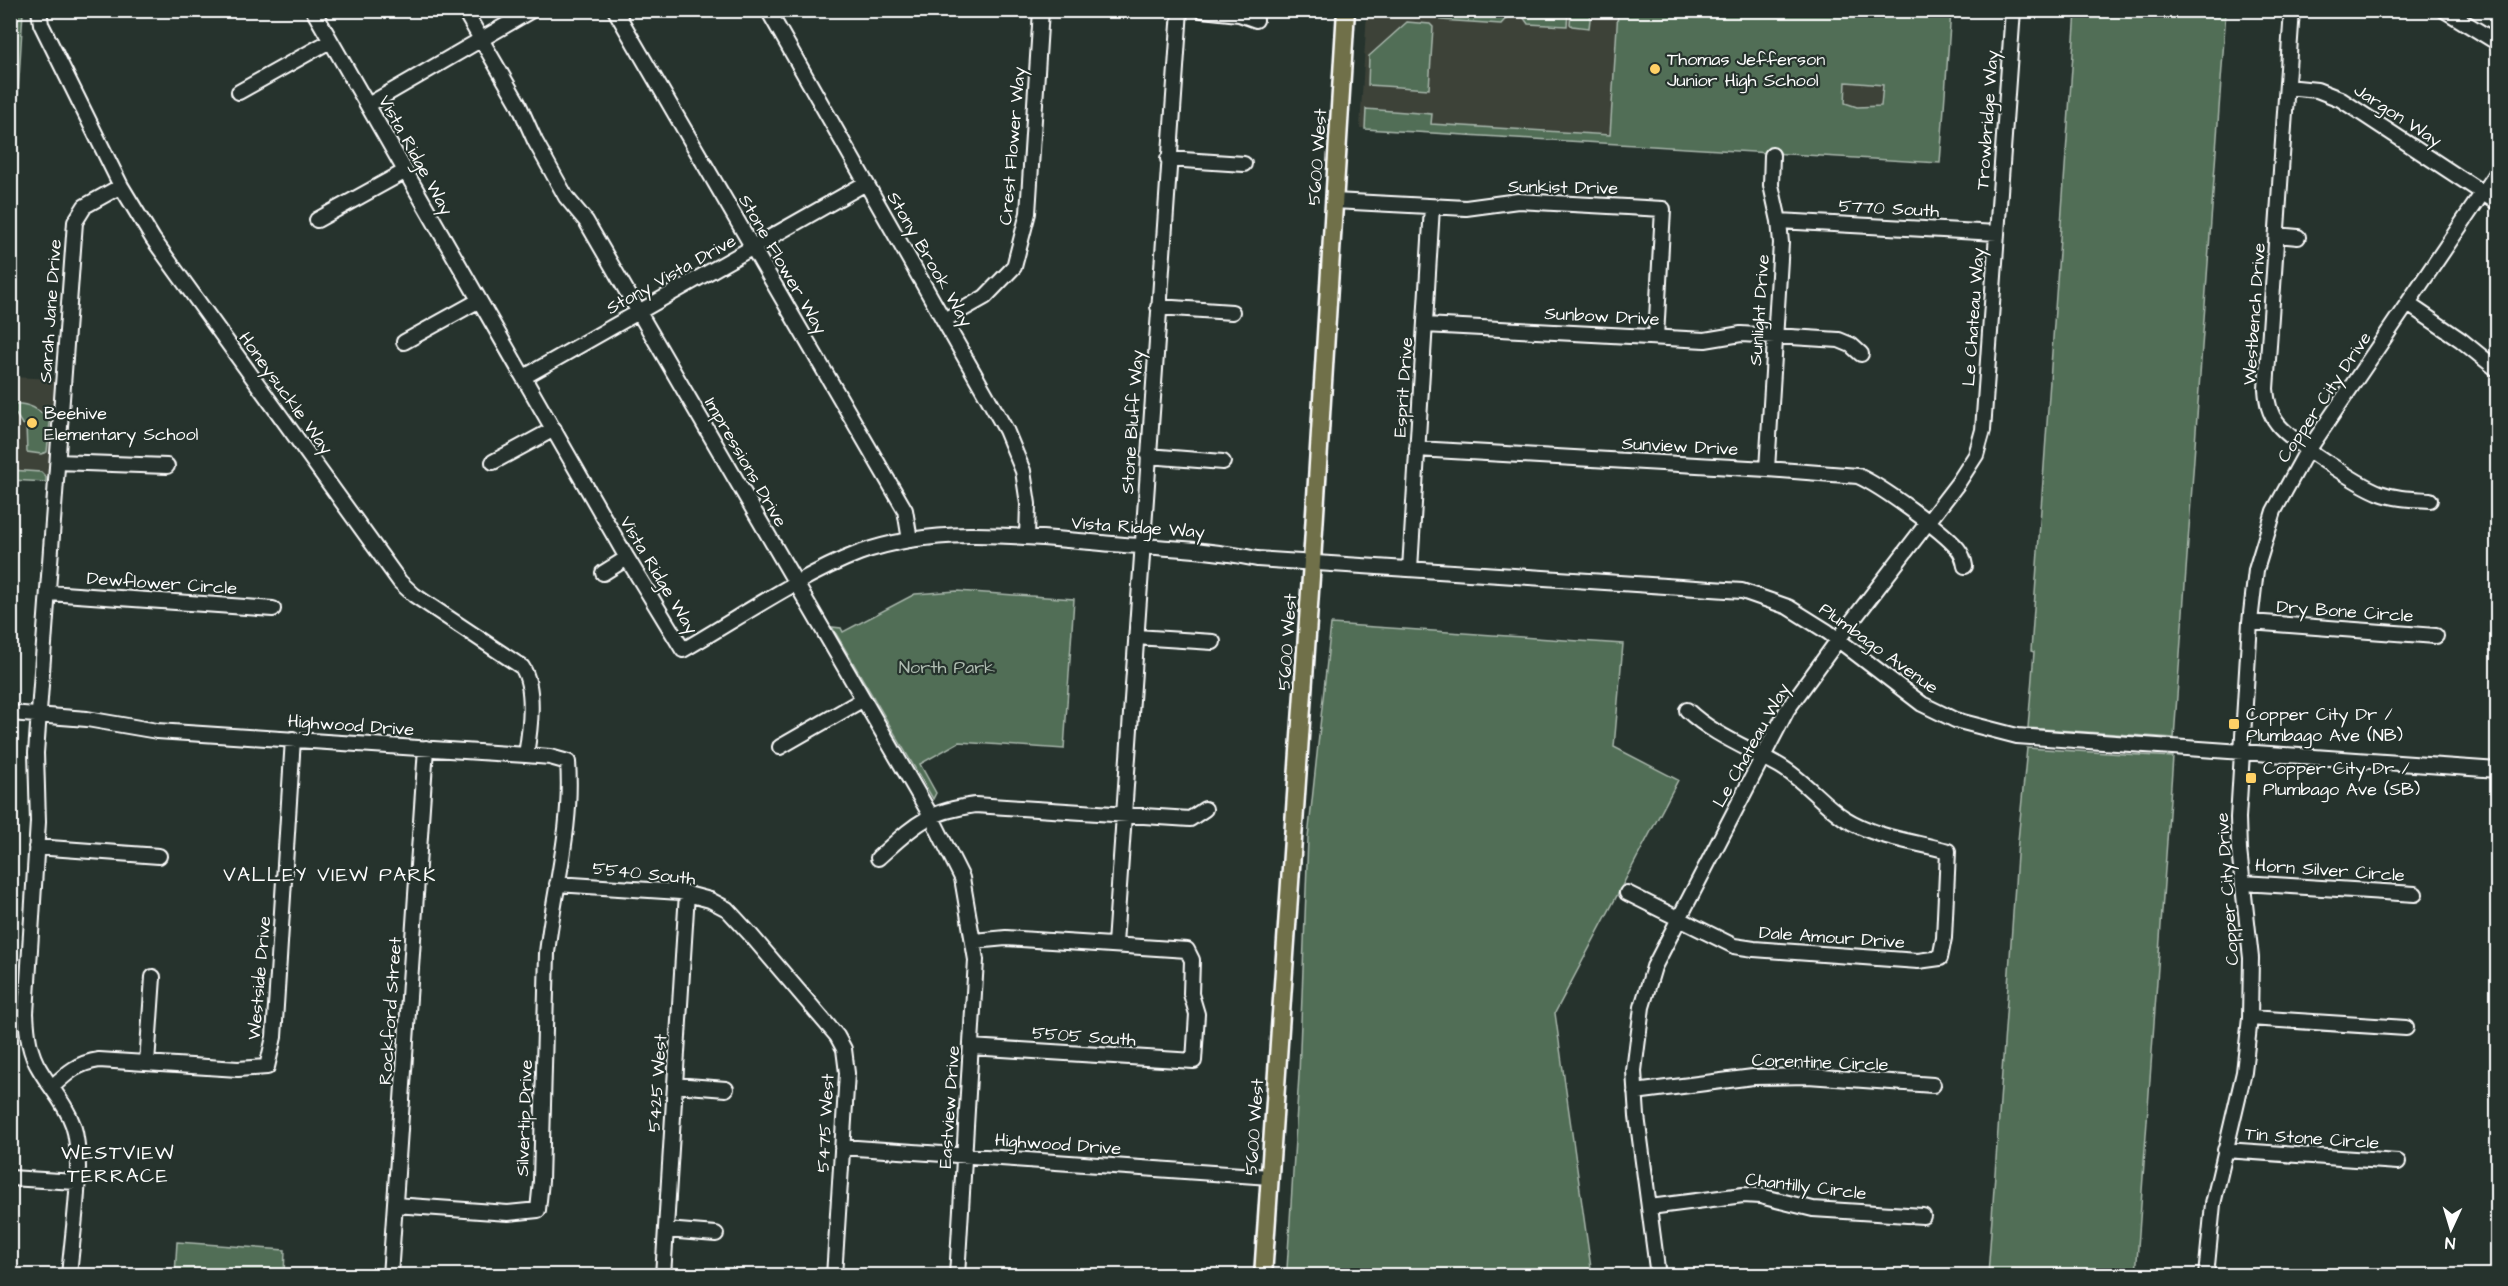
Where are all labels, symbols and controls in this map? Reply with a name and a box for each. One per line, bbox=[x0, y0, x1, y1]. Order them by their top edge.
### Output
place label: Thomas Jefferson Junior High School bbox=[1667, 47, 1825, 94]
street label: Trowbridge Way bbox=[1970, 49, 2006, 191]
marker: Thomas Jefferson Junior High School bbox=[1648, 62, 1662, 76]
street label: Crest Flower Way bbox=[993, 66, 1033, 226]
street label: Jargon Way bbox=[2348, 78, 2447, 154]
street label: Vista Ridge Way bbox=[371, 91, 459, 220]
street label: 5600 West bbox=[1302, 107, 1333, 206]
street label: Sunkist Drive bbox=[1508, 174, 1619, 201]
street label: Stony Brook Way bbox=[880, 187, 979, 332]
street label: Stone Flower Way bbox=[731, 190, 833, 339]
street label: 5770 South bbox=[1838, 193, 1940, 224]
street label: Stony Vista Drive bbox=[602, 228, 741, 321]
street label: Sarah Jane Drive bbox=[33, 238, 68, 384]
street label: Westbench Drive bbox=[2237, 242, 2272, 386]
street label: Le Chateau Way bbox=[1956, 247, 1992, 387]
street label: Sunlight Drive bbox=[1743, 253, 1777, 367]
street label: Sunbow Drive bbox=[1544, 301, 1660, 332]
street label: Honeysuckle Way bbox=[232, 327, 339, 460]
street label: Copper City Drive bbox=[2271, 327, 2379, 468]
street label: Esprit Drive bbox=[1388, 336, 1419, 438]
street label: Stone Bluff Way bbox=[1115, 349, 1151, 495]
street label: Impressions Drive bbox=[698, 393, 793, 532]
place label: Beehive Elementary School bbox=[44, 401, 199, 448]
marker: Beehive Elementary School bbox=[25, 416, 39, 430]
street label: Sunview Drive bbox=[1621, 431, 1739, 462]
street label: Vista Ridge Way bbox=[1070, 510, 1206, 546]
street label: Vista Ridge Way bbox=[613, 512, 704, 640]
street label: Dewflower Circle bbox=[86, 566, 238, 601]
street label: 5600 West bbox=[1272, 592, 1303, 691]
street label: Dry Bone Circle bbox=[2276, 594, 2414, 630]
street label: Plumbago Avenue bbox=[1813, 597, 1944, 701]
park label: North Park bbox=[899, 655, 995, 680]
street label: Le Chateau Way bbox=[1707, 678, 1797, 812]
place label: Copper City Dr / Plumbago Ave (NB) bbox=[2246, 702, 2403, 749]
street label: Highwood Drive bbox=[287, 709, 415, 743]
marker: Copper City Dr / Plumbago Ave (NB) bbox=[2227, 717, 2241, 731]
place label: Copper City Dr / Plumbago Ave (SB) bbox=[2263, 756, 2420, 803]
marker: Copper City Dr / Plumbago Ave (SB) bbox=[2244, 771, 2258, 785]
street label: Copper City Drive bbox=[2210, 811, 2246, 966]
street label: Horn Silver Circle bbox=[2254, 853, 2406, 888]
street label: 5540 South bbox=[591, 856, 697, 891]
district label: VALLEY VIEW PARK bbox=[223, 861, 437, 889]
street label: Westside Drive bbox=[242, 915, 277, 1041]
street label: Dale Amour Drive bbox=[1758, 920, 1906, 955]
street label: Rockford Street bbox=[373, 936, 408, 1086]
street label: 5505 South bbox=[1031, 1020, 1137, 1053]
street label: 5425 West bbox=[642, 1032, 673, 1133]
street label: Eastview Drive bbox=[933, 1045, 966, 1169]
street label: Corentine Circle bbox=[1751, 1048, 1889, 1077]
street label: Silvertip Drive bbox=[510, 1059, 539, 1177]
street label: 5475 West bbox=[810, 1072, 841, 1173]
street label: 5600 West bbox=[1239, 1077, 1270, 1176]
street label: Tin Stone Circle bbox=[2244, 1121, 2380, 1156]
street label: Highwood Drive bbox=[994, 1128, 1122, 1162]
district label: WESTVIEW TERRACE bbox=[61, 1139, 175, 1190]
street label: Chantilly Circle bbox=[1744, 1167, 1868, 1207]
north arrow bbox=[2421, 1199, 2481, 1259]
text: N bbox=[2444, 1232, 2456, 1254]

